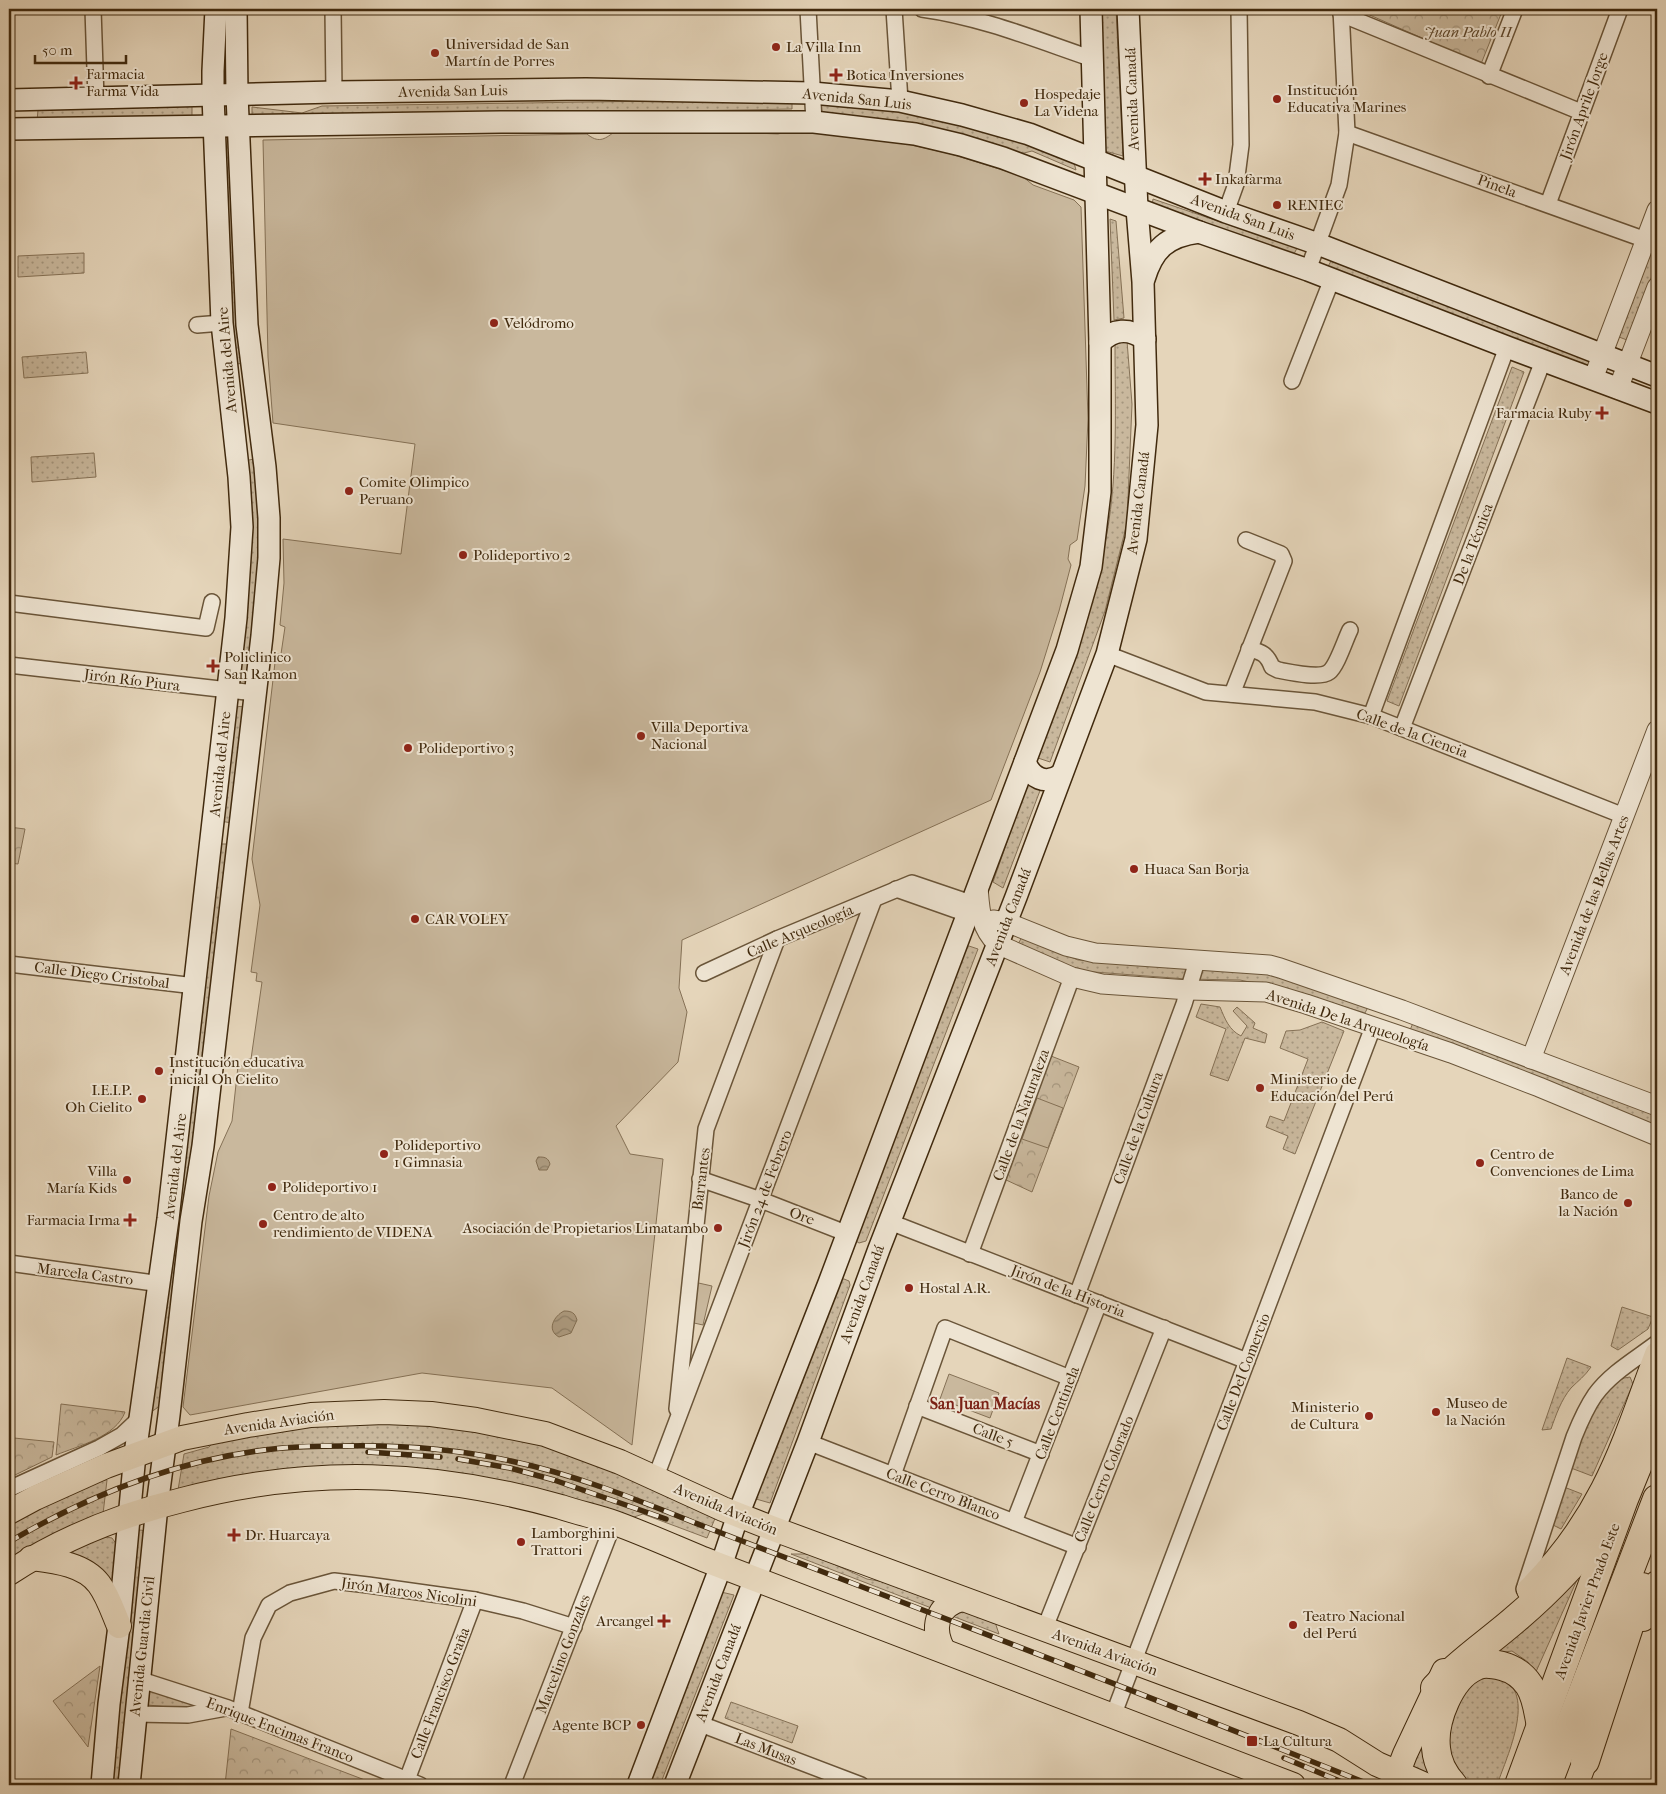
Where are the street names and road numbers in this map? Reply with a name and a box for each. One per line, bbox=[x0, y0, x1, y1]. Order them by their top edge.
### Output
street label: Avenida Canadá bbox=[1121, 46, 1143, 152]
street label: Jirón Aprile Jorge bbox=[1556, 49, 1612, 163]
street label: Avenida San Luis bbox=[397, 81, 508, 101]
street label: Avenida San Luis bbox=[801, 84, 913, 114]
street label: Pinela bbox=[1475, 171, 1520, 202]
street label: Avenida San Luis bbox=[1188, 189, 1298, 244]
street label: Avenida del Aire bbox=[213, 306, 241, 415]
street label: Avenida Canadá bbox=[1123, 450, 1153, 556]
street label: De la Técnica bbox=[1449, 500, 1497, 587]
street label: Jirón Río Piura bbox=[82, 665, 182, 695]
street label: Calle de la Ciencia bbox=[1354, 704, 1471, 762]
street label: Avenida del Aire bbox=[205, 710, 235, 819]
street label: Avenida de las Bellas Artes bbox=[1555, 812, 1633, 978]
street label: Avenida Canadá bbox=[981, 865, 1035, 969]
street label: Calle Arqueología bbox=[744, 900, 857, 962]
street label: Calle Diego Cristobal bbox=[33, 958, 171, 992]
street label: Avenida De la Arqueología bbox=[1263, 985, 1433, 1055]
street label: Calle de la Naturaleza bbox=[989, 1046, 1054, 1183]
street label: Calle de la Cultura bbox=[1109, 1068, 1167, 1187]
street label: Avenida del Aire bbox=[159, 1112, 190, 1221]
street label: Jirón 24 de Febrero bbox=[734, 1127, 796, 1251]
street label: Barrantes bbox=[688, 1146, 714, 1212]
street label: Ore bbox=[787, 1203, 818, 1229]
street label: Avenida Canadá bbox=[836, 1241, 888, 1346]
street label: Marcela Castro bbox=[36, 1259, 135, 1289]
street label: Jirón de la Historia bbox=[1007, 1261, 1129, 1321]
street label: Calle Del Comercio bbox=[1212, 1310, 1274, 1433]
street label: Calle Centinela bbox=[1031, 1363, 1083, 1462]
street label: Avenida Aviación bbox=[222, 1405, 335, 1439]
street label: Calle Cerro Colorado bbox=[1070, 1413, 1138, 1545]
street label: Calle 5 bbox=[970, 1419, 1016, 1451]
street label: Calle Cerro Blanco bbox=[883, 1464, 1003, 1524]
street label: Avenida Aviación bbox=[671, 1479, 781, 1539]
street label: Avenida Javier Prado Este bbox=[1550, 1520, 1624, 1683]
street label: Jirón Marcos Nicolini bbox=[339, 1573, 479, 1611]
street label: Avenida Guardia Civil bbox=[126, 1575, 158, 1718]
street label: Marcelino Gonzales bbox=[532, 1591, 594, 1716]
street label: Avenida Canadá bbox=[691, 1621, 745, 1725]
street label: Calle Francisco Graña bbox=[407, 1624, 474, 1761]
street label: Avenida Aviación bbox=[1049, 1624, 1160, 1680]
street label: Enrique Encimas Franco bbox=[204, 1694, 357, 1767]
street label: Las Musas bbox=[733, 1729, 800, 1769]

